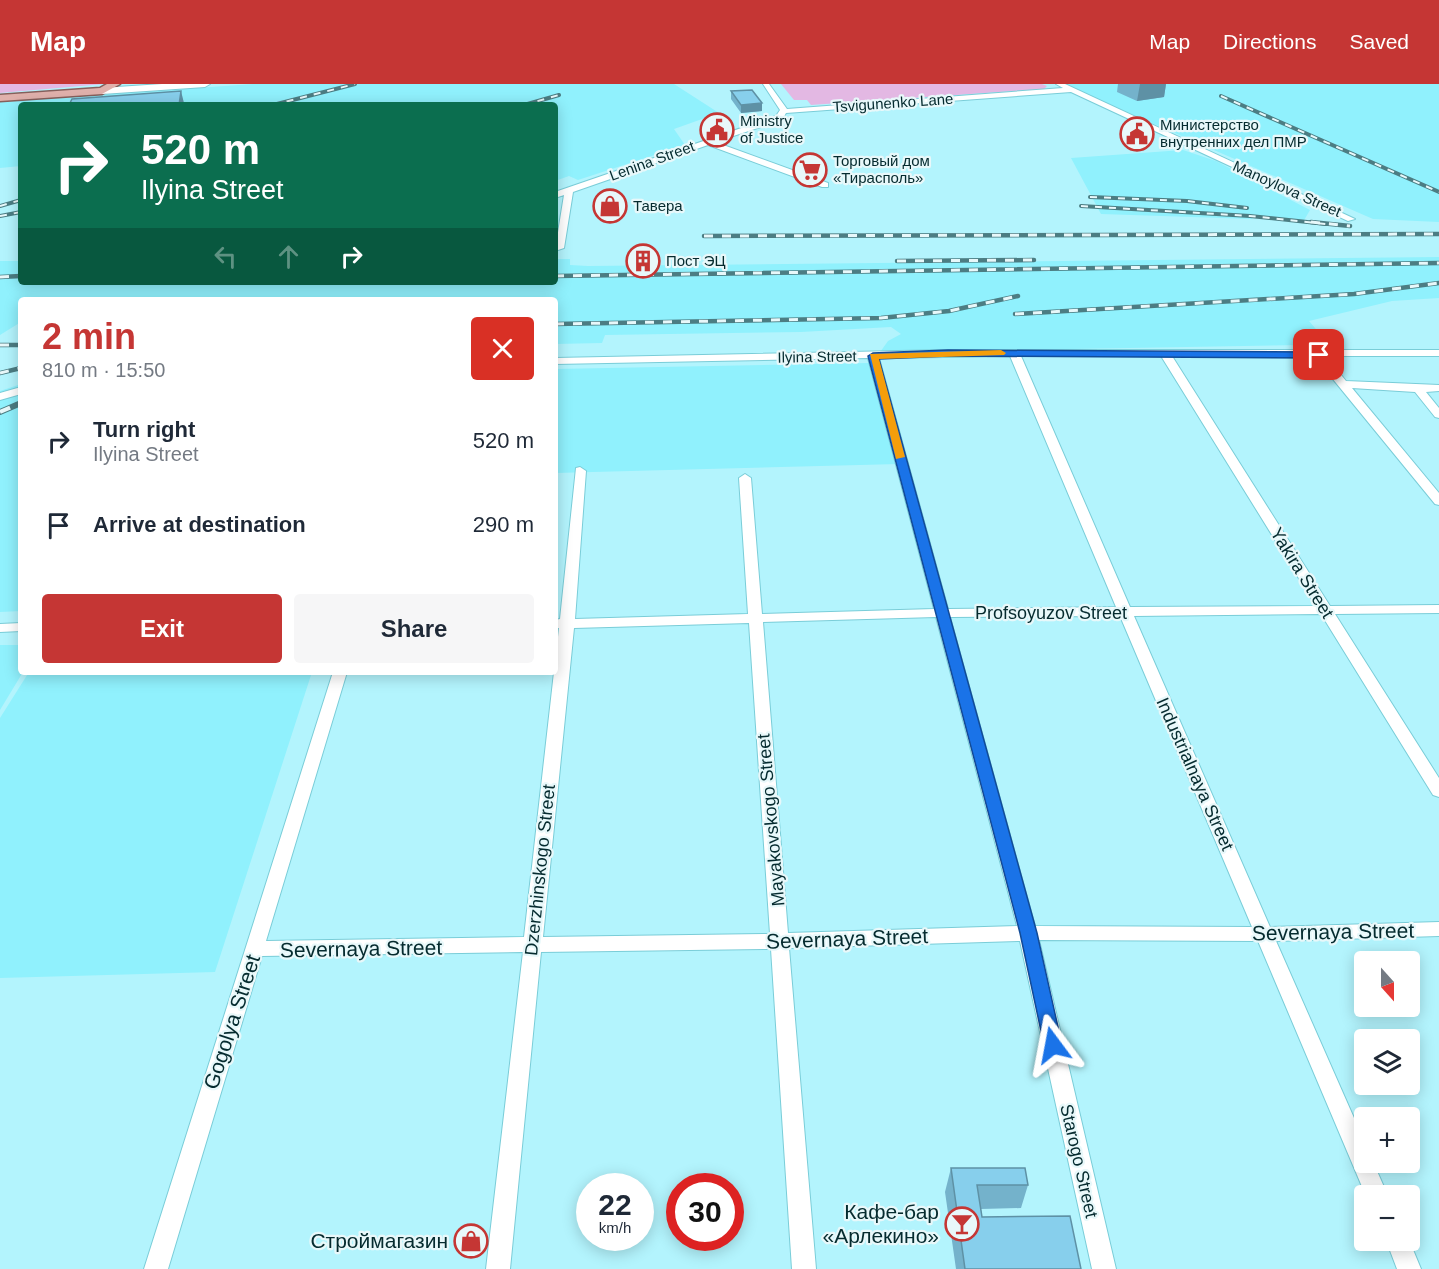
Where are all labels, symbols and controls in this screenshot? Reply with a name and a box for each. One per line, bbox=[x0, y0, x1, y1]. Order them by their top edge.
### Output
text: Map bbox=[30, 26, 86, 57]
text: Map bbox=[1149, 30, 1190, 53]
text: Directions bbox=[1223, 30, 1316, 53]
text: Saved bbox=[1349, 30, 1409, 53]
street label: Tsvigunenko Lane bbox=[832, 90, 954, 115]
public building icon: Ministry of Justice bbox=[699, 112, 735, 148]
place label: Ministry of Justice bbox=[740, 112, 803, 146]
public building icon: Министерство внутренних дел ПМР bbox=[1119, 116, 1155, 152]
place label: Министерство внутренних дел ПМР bbox=[1160, 116, 1307, 150]
icon: right bbox=[42, 126, 120, 204]
text: 520 m bbox=[141, 126, 260, 173]
street label: Lenina Street bbox=[607, 137, 697, 184]
supermarket icon: Торговый дом «Тирасполь» bbox=[792, 152, 828, 188]
place label: Торговый дом «Тирасполь» bbox=[833, 152, 930, 186]
street label: Manoylova Street bbox=[1230, 157, 1345, 220]
text: Ilyina Street bbox=[141, 175, 284, 205]
shop icon: Тавера bbox=[592, 188, 628, 224]
place label: Тавера bbox=[633, 197, 683, 214]
icon: left bbox=[209, 240, 242, 273]
icon: ahead bbox=[272, 240, 305, 273]
icon: right bbox=[335, 240, 368, 273]
building icon: Пост ЭЦ bbox=[625, 243, 661, 279]
place label: Пост ЭЦ bbox=[666, 252, 726, 269]
text: 2 min bbox=[42, 316, 136, 357]
button: close bbox=[471, 317, 534, 380]
pin bbox=[1293, 329, 1344, 380]
icon: arrive bbox=[1302, 338, 1335, 371]
street label: Ilyina Street bbox=[777, 347, 858, 366]
text: 810 m · 15:50 bbox=[42, 359, 165, 381]
text: Turn right bbox=[93, 417, 195, 442]
icon: right bbox=[42, 425, 75, 458]
text: 520 m bbox=[473, 428, 534, 453]
text: Ilyina Street bbox=[93, 443, 199, 465]
icon: arrive bbox=[42, 509, 75, 542]
text: Arrive at destination bbox=[93, 512, 306, 537]
text: 290 m bbox=[473, 512, 534, 537]
street label: Yakira Street bbox=[1266, 524, 1338, 622]
button: Exit bbox=[42, 594, 282, 663]
button: Share bbox=[294, 594, 534, 663]
street label: Profsoyuzov Street bbox=[975, 603, 1127, 623]
street label: Industrialnaya Street bbox=[1152, 695, 1238, 853]
street label: Mayakovskogo Street bbox=[753, 733, 789, 907]
street label: Dzerzhinskogo Street bbox=[521, 783, 559, 957]
street label: Severnaya Street bbox=[1252, 919, 1414, 944]
street label: Severnaya Street bbox=[765, 924, 929, 953]
street label: Severnaya Street bbox=[280, 936, 442, 961]
north arrow bbox=[1354, 951, 1420, 1017]
map controls bbox=[1354, 951, 1420, 1251]
street label: Gogolya Street bbox=[199, 952, 264, 1092]
position arrow bbox=[1021, 1013, 1085, 1077]
button: layers bbox=[1354, 1029, 1420, 1095]
street label: Starogo Street bbox=[1056, 1102, 1102, 1220]
button: + bbox=[1354, 1107, 1420, 1173]
speed limit sign: 30 bbox=[666, 1173, 744, 1251]
button: − bbox=[1354, 1185, 1420, 1251]
text: 22 bbox=[598, 1188, 632, 1221]
place label: Кафе-бар «Арлекино» bbox=[823, 1200, 939, 1247]
bar icon: Кафе-бар «Арлекино» bbox=[944, 1206, 980, 1242]
text: km/h bbox=[599, 1219, 631, 1236]
shop icon: Строймагазин bbox=[453, 1223, 489, 1259]
place label: Строймагазин bbox=[310, 1229, 448, 1252]

